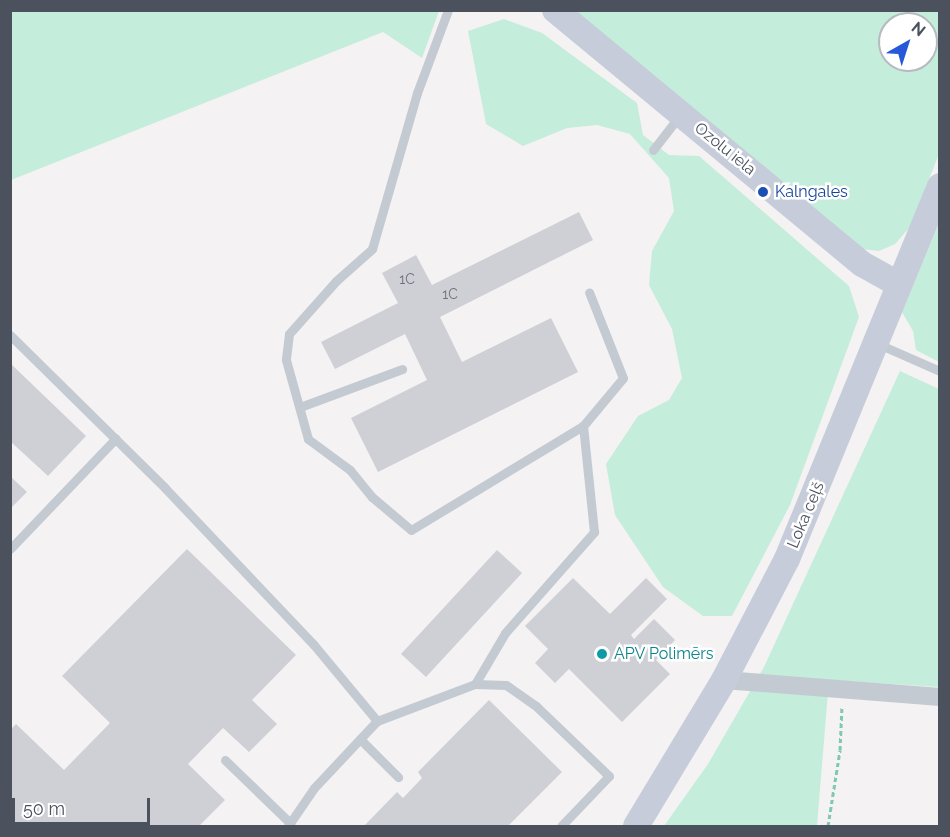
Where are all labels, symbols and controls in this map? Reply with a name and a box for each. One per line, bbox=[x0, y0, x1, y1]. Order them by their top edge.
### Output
north arrow bbox=[878, 12, 938, 72]
text: N bbox=[908, 18, 929, 40]
street label: Ozolu iela bbox=[691, 119, 759, 179]
place label: Kalngales bbox=[775, 182, 848, 202]
marker: Kalngales bbox=[756, 185, 770, 199]
house number: 1C bbox=[399, 271, 415, 287]
house number: 1C bbox=[442, 286, 458, 302]
street label: Loka ceļš bbox=[783, 479, 829, 551]
place label: APV Polimērs bbox=[614, 644, 714, 664]
marker: APV Polimērs bbox=[595, 647, 609, 661]
scale bar bbox=[15, 786, 153, 824]
text: 50 m bbox=[23, 798, 65, 819]

